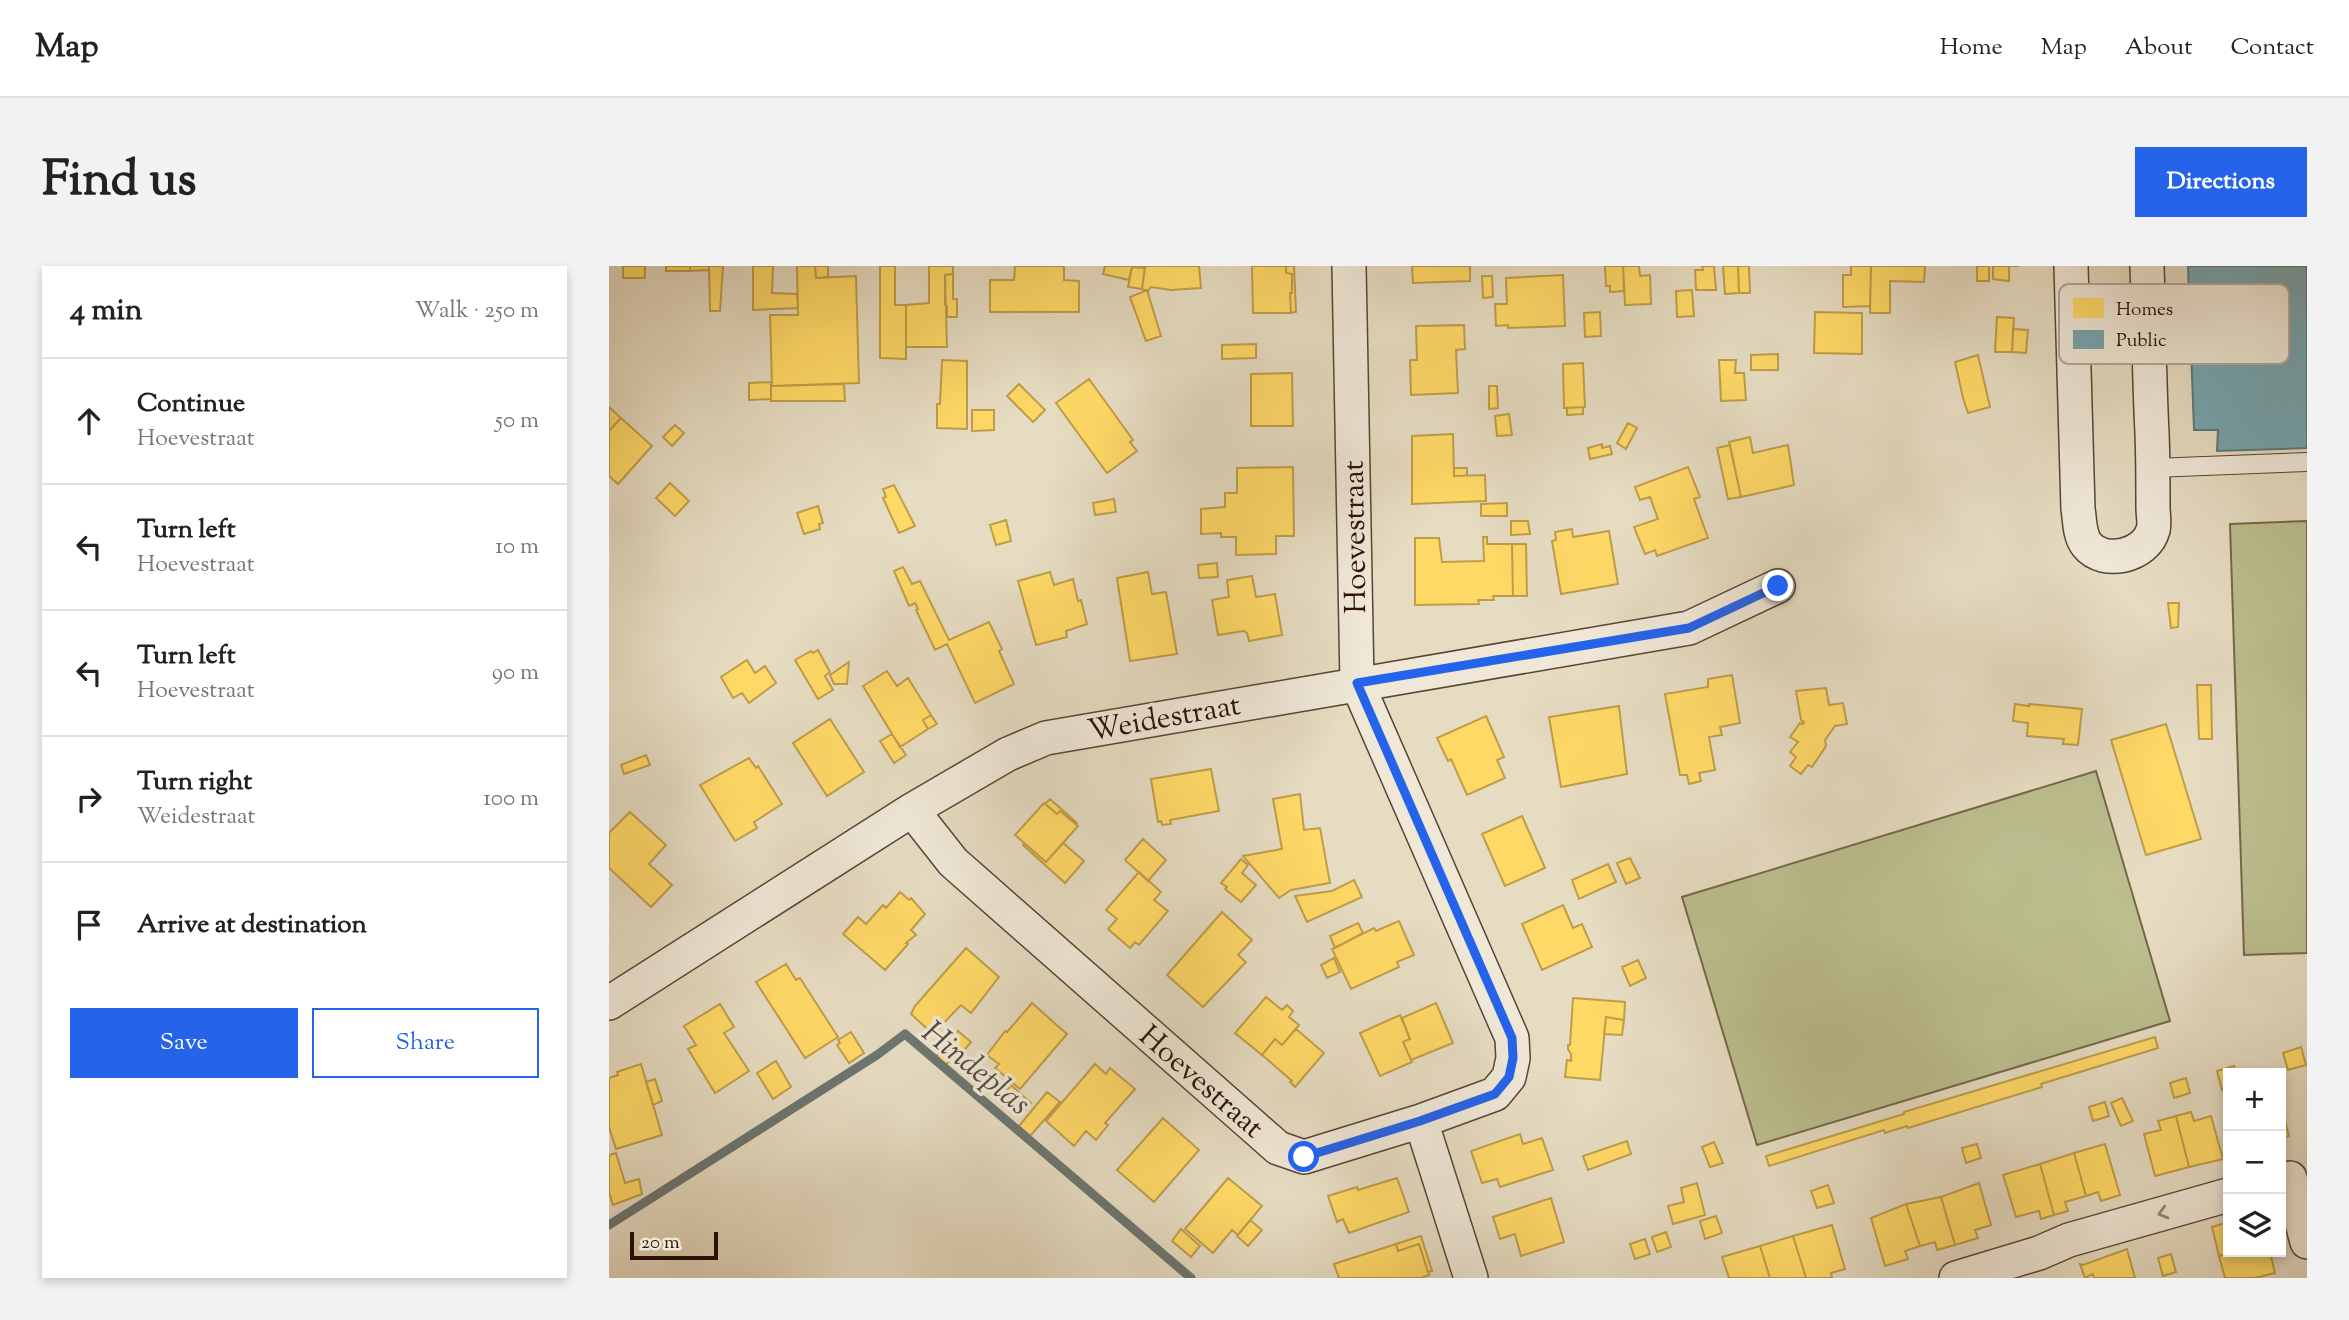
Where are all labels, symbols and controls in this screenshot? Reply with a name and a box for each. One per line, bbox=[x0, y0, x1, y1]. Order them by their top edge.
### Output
text: Map bbox=[35, 24, 99, 72]
text: Home bbox=[1940, 31, 2003, 65]
text: Map bbox=[2041, 31, 2087, 65]
text: About bbox=[2125, 31, 2192, 65]
text: Contact bbox=[2230, 31, 2314, 65]
text: Find us bbox=[42, 147, 196, 217]
button: Directions bbox=[2135, 147, 2307, 217]
legend bbox=[2059, 284, 2289, 364]
text: 4 min bbox=[70, 290, 143, 333]
text: Walk · 250 m bbox=[415, 295, 539, 328]
text: Homes bbox=[2116, 297, 2173, 324]
text: Public bbox=[2116, 328, 2167, 355]
text: Continue bbox=[137, 386, 245, 423]
icon: ahead bbox=[70, 402, 108, 440]
text: 50 m bbox=[495, 405, 539, 438]
text: Hoevestraat bbox=[137, 423, 255, 456]
street label: Hoevestraat bbox=[1334, 460, 1379, 614]
text: Turn left bbox=[137, 512, 236, 549]
icon: left bbox=[70, 528, 108, 566]
text: 10 m bbox=[495, 531, 539, 564]
text: Hoevestraat bbox=[137, 549, 255, 582]
route end bbox=[1762, 570, 1793, 601]
text: Turn left bbox=[137, 638, 236, 675]
icon: left bbox=[70, 654, 108, 692]
text: 90 m bbox=[492, 657, 539, 690]
text: Hoevestraat bbox=[137, 675, 255, 708]
street label: Weidestraat bbox=[1085, 685, 1244, 754]
text: Turn right bbox=[137, 764, 252, 801]
icon: right bbox=[70, 780, 108, 818]
text: 100 m bbox=[483, 783, 539, 816]
text: Weidestraat bbox=[137, 801, 255, 834]
icon: arrive bbox=[70, 906, 108, 944]
text: Arrive at destination bbox=[137, 907, 367, 944]
button: Save bbox=[70, 1008, 298, 1078]
button: Share bbox=[312, 1008, 539, 1078]
water label: Hindeplas bbox=[911, 1011, 1039, 1128]
street label: Hoevestraat bbox=[1128, 1016, 1272, 1149]
map controls bbox=[2223, 1068, 2286, 1257]
button: + bbox=[2223, 1068, 2286, 1131]
button: − bbox=[2223, 1131, 2286, 1194]
route start bbox=[1288, 1141, 1319, 1172]
button: layers bbox=[2223, 1194, 2286, 1257]
one-way arrow bbox=[2157, 1205, 2169, 1220]
scale bar bbox=[630, 1229, 717, 1261]
text: 20 m bbox=[641, 1230, 680, 1257]

